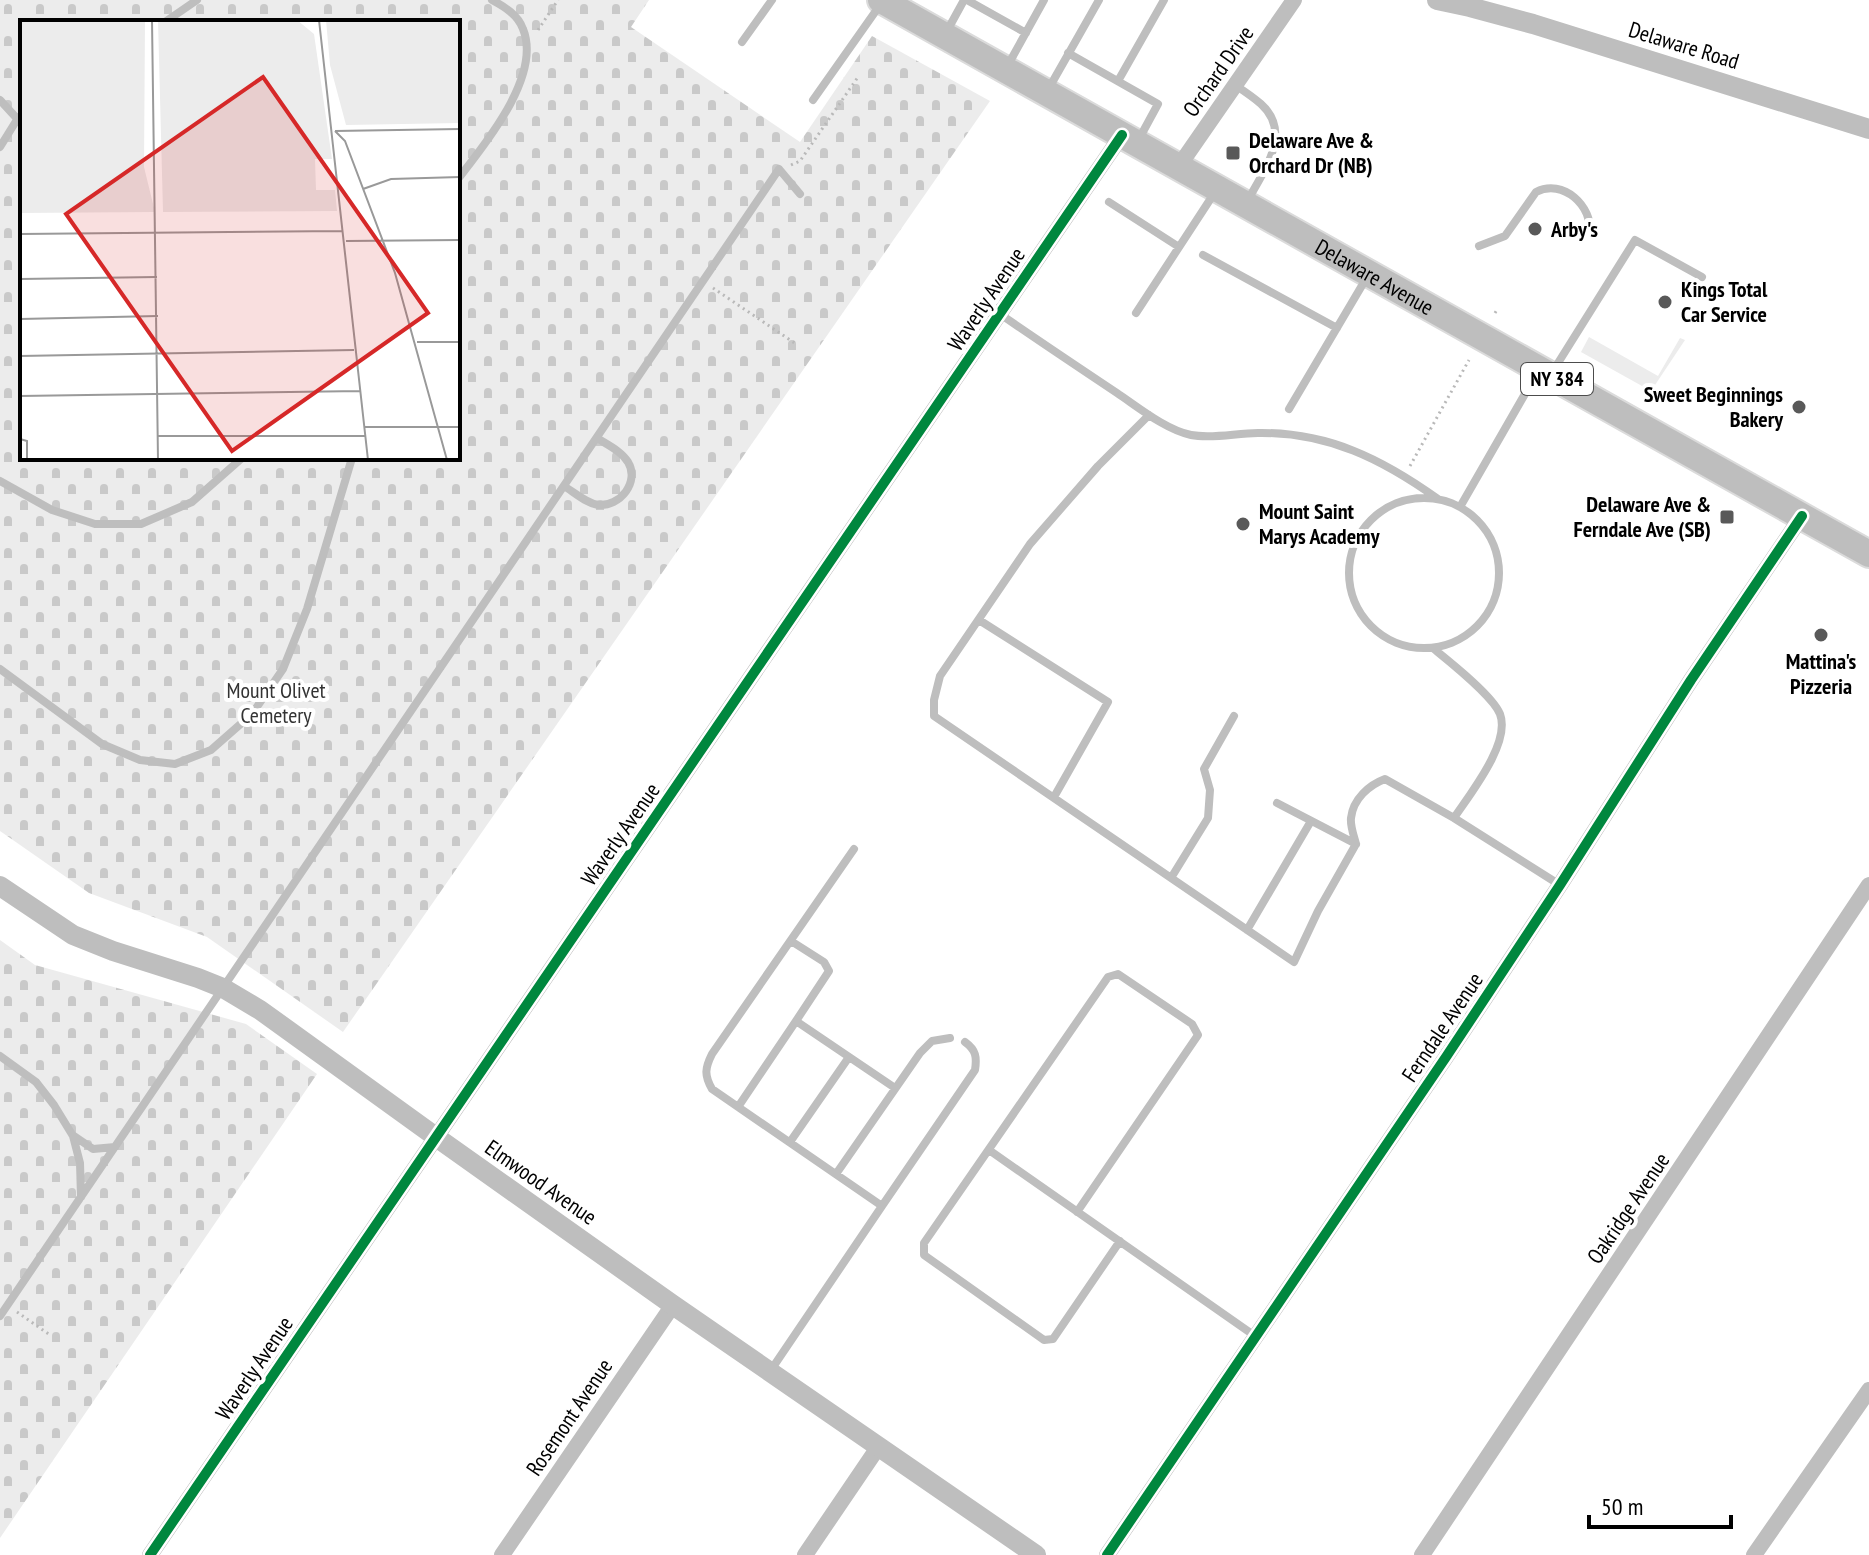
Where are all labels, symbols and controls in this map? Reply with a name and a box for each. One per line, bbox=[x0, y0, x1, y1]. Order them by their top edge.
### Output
street label: Delaware Road bbox=[1626, 15, 1742, 75]
inset map bbox=[20, 20, 460, 460]
street label: Orchard Drive bbox=[1177, 20, 1259, 122]
place label: Delaware Ave & Orchard Dr (NB) bbox=[1249, 126, 1374, 179]
marker: Delaware Ave & Orchard Dr (NB) bbox=[1224, 144, 1242, 162]
place label: Arby's bbox=[1550, 215, 1598, 243]
marker: Arby's bbox=[1526, 220, 1544, 238]
street label: Delaware Avenue bbox=[1311, 233, 1439, 321]
street label: Waverly Avenue bbox=[941, 242, 1031, 356]
place label: Kings Total Car Service bbox=[1681, 275, 1768, 328]
marker: Kings Total Car Service bbox=[1656, 293, 1674, 311]
road number: NY 384 bbox=[1521, 363, 1593, 395]
place label: Sweet Beginnings Bakery bbox=[1644, 380, 1784, 433]
marker: Sweet Beginnings Bakery bbox=[1790, 398, 1808, 416]
place label: Delaware Ave & Ferndale Ave (SB) bbox=[1573, 490, 1711, 543]
place label: Mount Saint Marys Academy bbox=[1259, 497, 1381, 550]
marker: Delaware Ave & Ferndale Ave (SB) bbox=[1718, 508, 1736, 526]
marker: Mount Saint Marys Academy bbox=[1234, 515, 1252, 533]
marker: Mattina's Pizzeria bbox=[1812, 626, 1830, 644]
place label: Mattina's Pizzeria bbox=[1786, 647, 1857, 700]
park label: Mount Olivet Cemetery bbox=[226, 676, 326, 729]
street label: Waverly Avenue bbox=[574, 777, 666, 891]
street label: Ferndale Avenue bbox=[1395, 967, 1489, 1087]
street label: Elmwood Avenue bbox=[480, 1133, 602, 1231]
street label: Oakridge Avenue bbox=[1581, 1147, 1675, 1269]
street label: Waverly Avenue bbox=[209, 1311, 299, 1425]
street label: Rosemont Avenue bbox=[520, 1353, 618, 1481]
scale bar bbox=[1589, 1479, 1731, 1529]
text: 50 m bbox=[1601, 1491, 1643, 1522]

